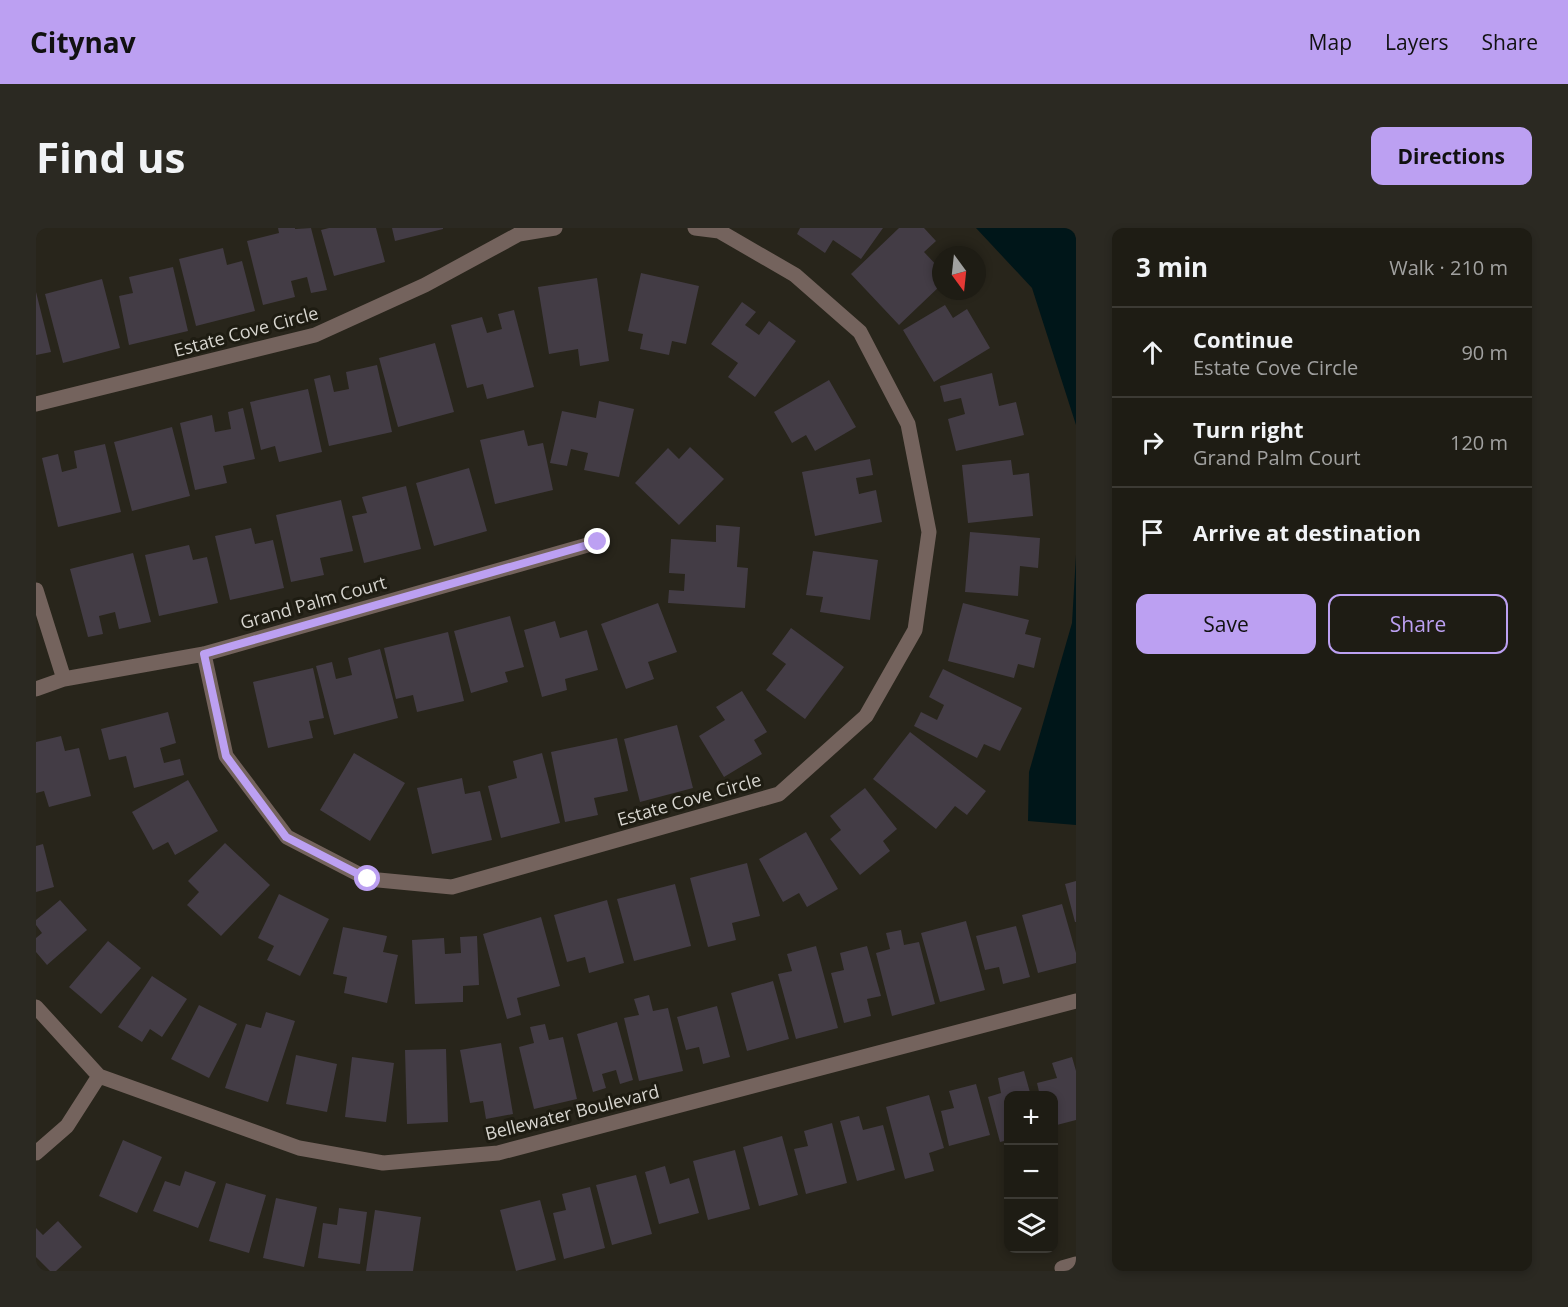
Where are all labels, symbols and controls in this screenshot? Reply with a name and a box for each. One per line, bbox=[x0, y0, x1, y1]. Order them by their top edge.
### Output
text: Citynav bbox=[30, 23, 136, 61]
text: Map bbox=[1309, 28, 1352, 56]
text: Layers bbox=[1385, 28, 1449, 56]
text: Share bbox=[1482, 28, 1538, 56]
button: Directions bbox=[1371, 127, 1532, 185]
text: Find us bbox=[36, 128, 185, 185]
north arrow bbox=[932, 246, 986, 300]
text: 3 min bbox=[1136, 249, 1208, 285]
text: Walk · 210 m bbox=[1389, 254, 1508, 281]
street label: Estate Cove Circle bbox=[171, 300, 321, 362]
text: Continue bbox=[1193, 324, 1293, 354]
icon: ahead bbox=[1136, 336, 1169, 369]
text: 90 m bbox=[1461, 339, 1508, 366]
text: Estate Cove Circle bbox=[1193, 354, 1358, 381]
text: Turn right bbox=[1193, 414, 1304, 444]
icon: right bbox=[1136, 426, 1169, 459]
text: 120 m bbox=[1450, 429, 1508, 456]
text: Grand Palm Court bbox=[1193, 444, 1361, 471]
icon: arrive bbox=[1136, 516, 1169, 549]
text: Arrive at destination bbox=[1193, 517, 1421, 547]
route end bbox=[584, 528, 610, 554]
street label: Grand Palm Court bbox=[237, 570, 389, 634]
button: Save bbox=[1136, 594, 1316, 654]
button: Share bbox=[1328, 594, 1508, 654]
street label: Estate Cove Circle bbox=[614, 767, 764, 831]
route start bbox=[354, 865, 380, 891]
street label: Bellewater Boulevard bbox=[482, 1079, 662, 1145]
map controls bbox=[1004, 1091, 1058, 1253]
button: + bbox=[1004, 1091, 1058, 1145]
button: − bbox=[1004, 1145, 1058, 1199]
button: layers bbox=[1004, 1199, 1058, 1253]

